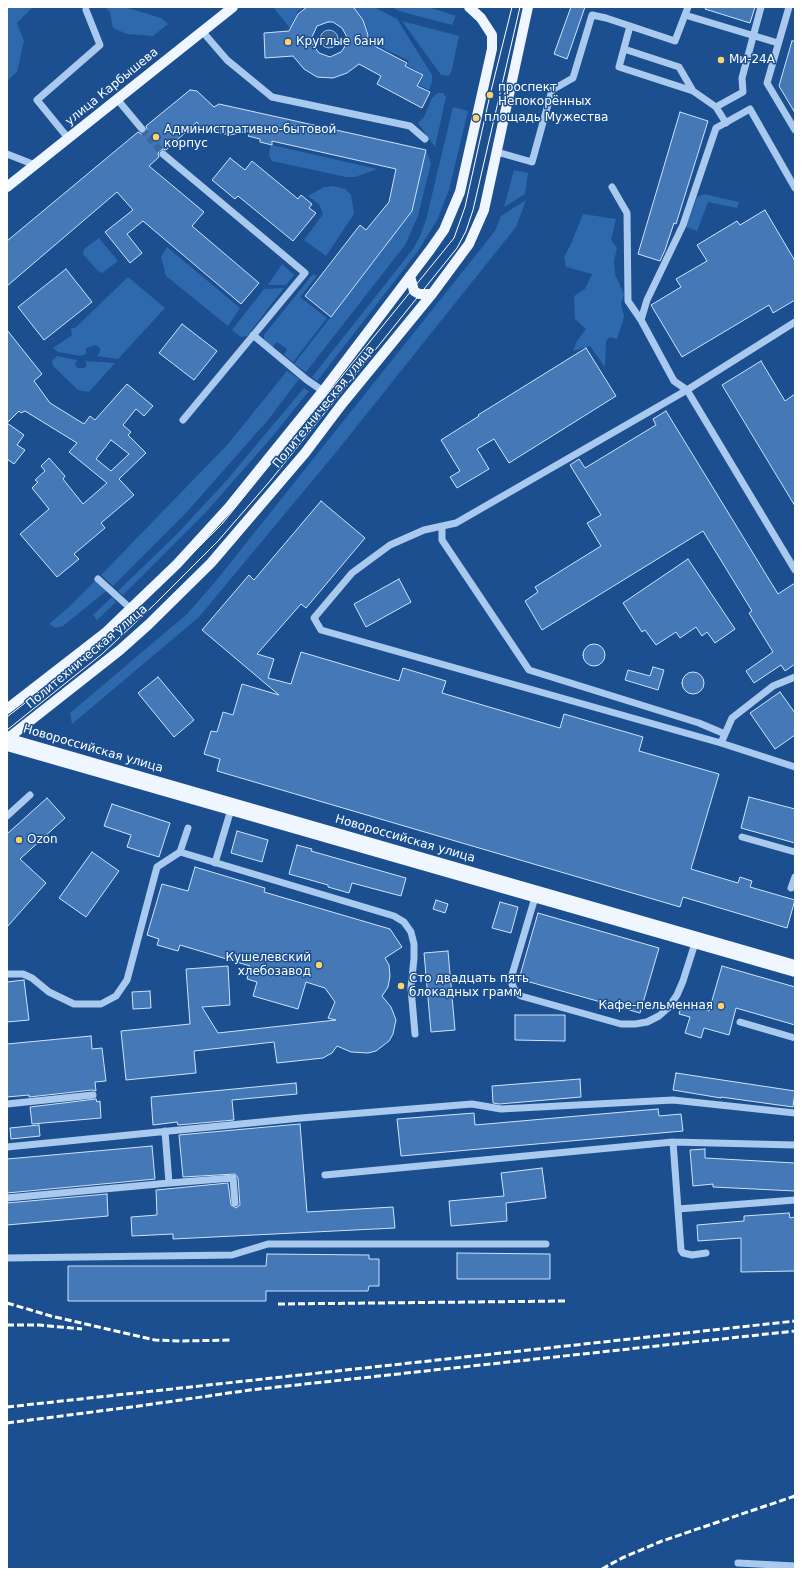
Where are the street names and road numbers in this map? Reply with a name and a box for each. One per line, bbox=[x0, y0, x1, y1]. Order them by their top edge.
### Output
street label: улица Карбышева bbox=[63, 45, 161, 129]
street label: Политехническая улица bbox=[270, 343, 378, 471]
street label: Политехническая улица bbox=[23, 602, 151, 712]
street label: Новороссийская улица bbox=[21, 722, 165, 776]
street label: Новороссийская улица bbox=[333, 812, 477, 866]

